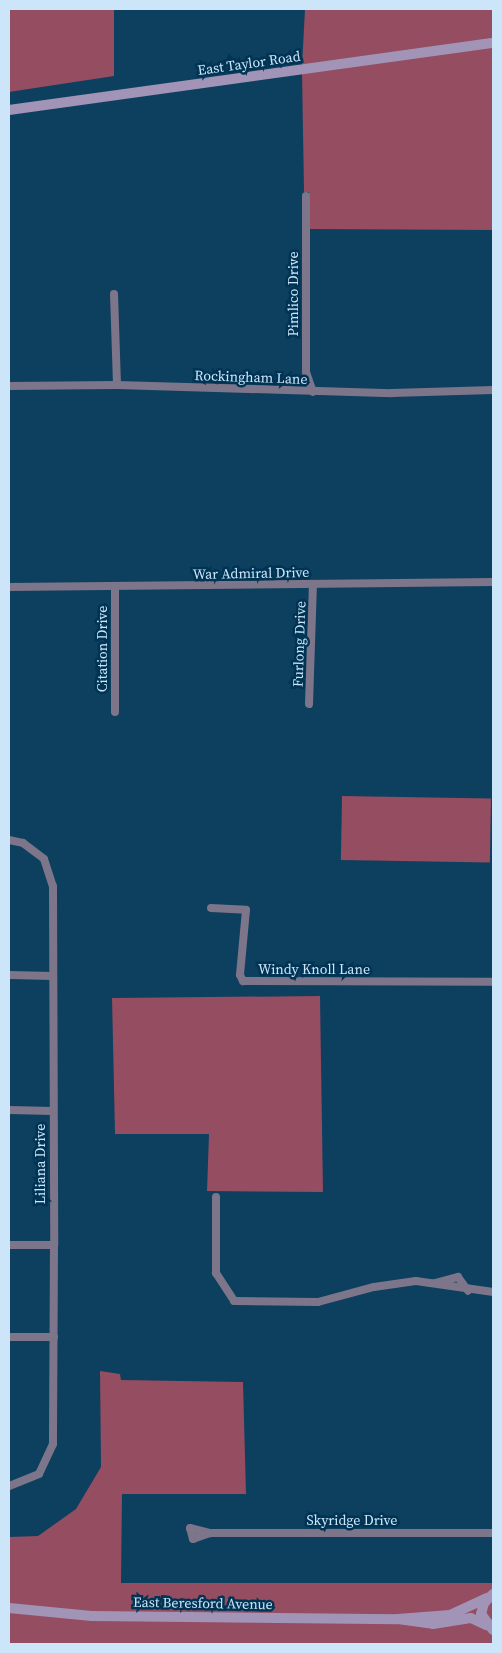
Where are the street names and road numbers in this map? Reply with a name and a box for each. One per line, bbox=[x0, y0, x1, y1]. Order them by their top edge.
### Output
street label: East Taylor Road bbox=[196, 47, 302, 79]
street label: Pimlico Drive bbox=[285, 251, 301, 337]
street label: Rockingham Lane bbox=[194, 367, 308, 387]
street label: War Admiral Drive bbox=[193, 564, 309, 582]
street label: Furlong Drive bbox=[289, 601, 309, 687]
street label: Citation Drive bbox=[94, 606, 110, 692]
street label: Windy Knoll Lane bbox=[258, 961, 370, 977]
street label: Liliana Drive bbox=[32, 1124, 48, 1204]
street label: Skyridge Drive bbox=[306, 1512, 398, 1528]
street label: East Beresford Avenue bbox=[133, 1593, 273, 1613]

